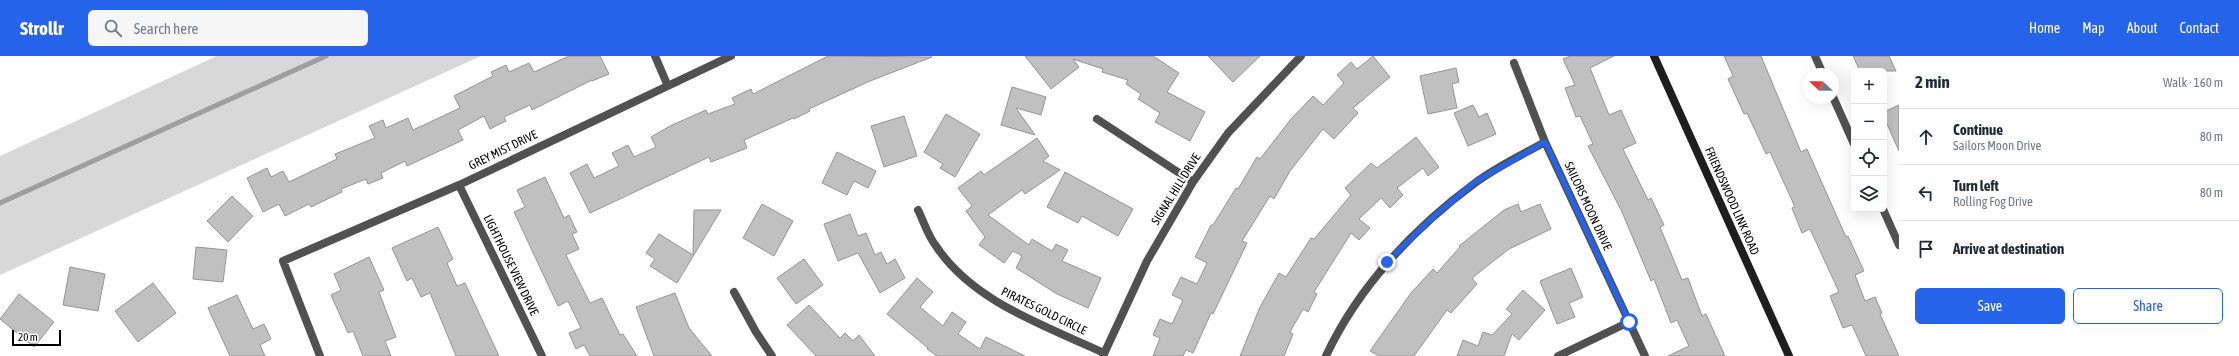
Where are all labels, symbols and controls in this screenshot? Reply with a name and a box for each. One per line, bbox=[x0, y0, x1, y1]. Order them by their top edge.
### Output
search box bbox=[88, 10, 368, 46]
text: Strollr bbox=[20, 17, 64, 39]
icon: search bbox=[102, 17, 124, 39]
text: Search here bbox=[134, 20, 198, 37]
text: Home bbox=[2029, 20, 2060, 36]
text: Map bbox=[2082, 20, 2105, 36]
text: About bbox=[2127, 20, 2158, 36]
text: Contact bbox=[2180, 20, 2219, 36]
north arrow bbox=[1803, 68, 1839, 104]
map controls bbox=[1851, 68, 1887, 212]
button: + bbox=[1851, 68, 1887, 104]
text: 2 min bbox=[1915, 72, 1950, 92]
text: Walk · 160 m bbox=[2163, 75, 2223, 90]
button: − bbox=[1851, 104, 1887, 140]
text: Continue bbox=[1953, 121, 2003, 138]
icon: ahead bbox=[1915, 126, 1937, 148]
street label: GREY MIST DRIVE bbox=[467, 127, 539, 173]
text: 80 m bbox=[2200, 129, 2223, 144]
text: Sailors Moon Drive bbox=[1953, 138, 2041, 153]
button: locate bbox=[1851, 140, 1887, 176]
street label: FRIENDSWOOD LINK ROAD bbox=[1702, 145, 1762, 257]
street label: SIGNAL HILL DRIVE bbox=[1148, 151, 1204, 227]
street label: SAILORS MOON DRIVE bbox=[1561, 160, 1615, 252]
button: layers bbox=[1851, 176, 1887, 212]
text: Turn left bbox=[1953, 177, 1999, 194]
icon: left bbox=[1915, 182, 1937, 204]
text: 80 m bbox=[2200, 185, 2223, 200]
text: Rolling Fog Drive bbox=[1953, 194, 2033, 209]
street label: LIGHTHOUSE VIEW DRIVE bbox=[481, 212, 541, 318]
icon: arrive bbox=[1915, 238, 1937, 260]
text: Arrive at destination bbox=[1953, 240, 2064, 257]
route end bbox=[1378, 253, 1396, 271]
street label: PIRATES GOLD CIRCLE bbox=[999, 284, 1089, 338]
button: Save bbox=[1915, 288, 2065, 324]
button: Share bbox=[2073, 288, 2223, 324]
route start bbox=[1620, 313, 1638, 331]
scale bar bbox=[12, 328, 61, 347]
text: 20 m bbox=[18, 331, 38, 343]

